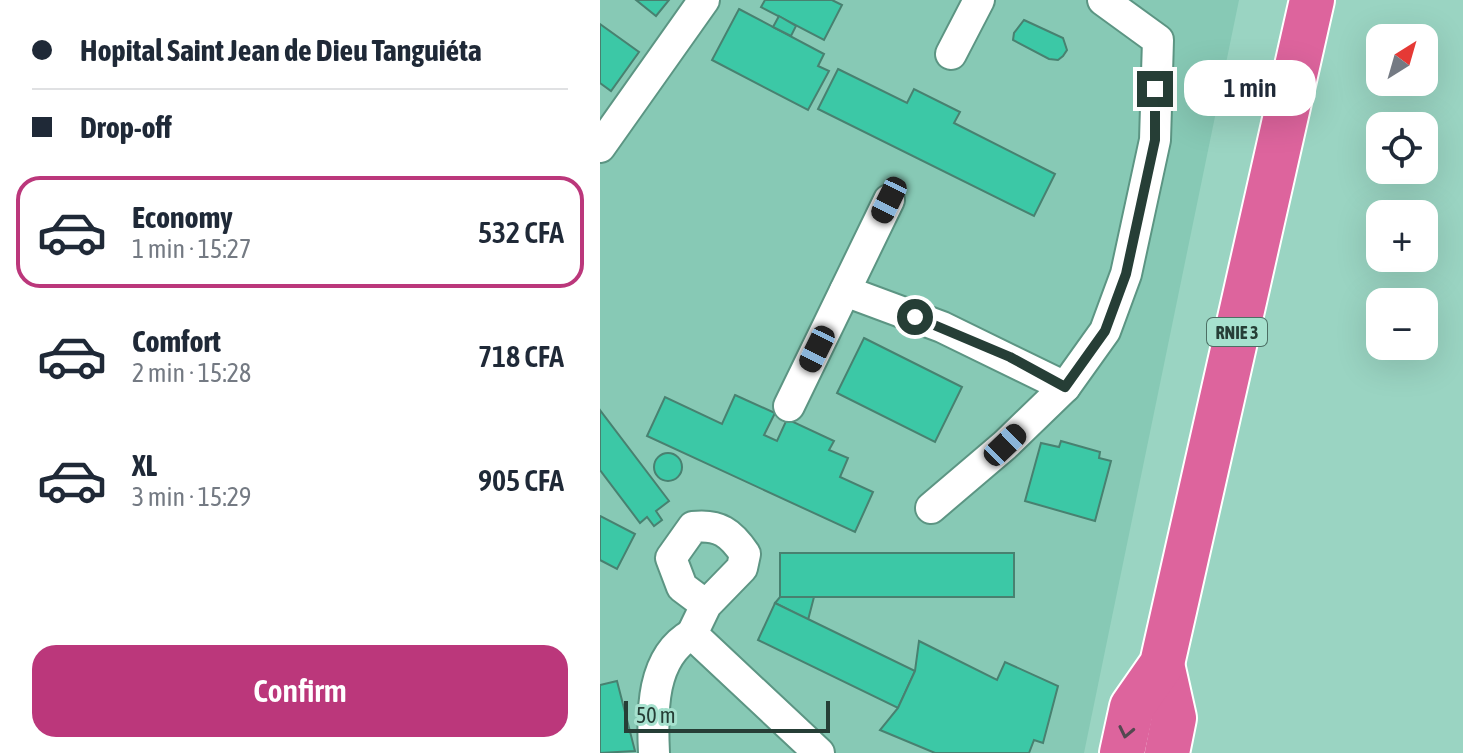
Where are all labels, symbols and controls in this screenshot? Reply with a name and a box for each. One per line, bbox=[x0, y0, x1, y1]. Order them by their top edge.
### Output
north arrow bbox=[1366, 24, 1438, 96]
map controls bbox=[1366, 24, 1438, 360]
text: Hopital Saint Jean de Dieu Tanguiéta bbox=[80, 33, 482, 67]
callout: 1 min bbox=[1183, 61, 1315, 117]
route end bbox=[1137, 71, 1173, 107]
text: 1 min bbox=[1223, 73, 1277, 103]
text: Drop-off bbox=[80, 110, 172, 144]
button: locate bbox=[1366, 112, 1438, 184]
car bbox=[868, 173, 910, 227]
icon: car bbox=[36, 196, 108, 268]
text: Economy bbox=[132, 200, 233, 234]
button: + bbox=[1366, 200, 1438, 272]
text: 532 CFA bbox=[478, 215, 564, 249]
text: 1 min · 15:27 bbox=[132, 234, 251, 264]
button: − bbox=[1366, 288, 1438, 360]
route start bbox=[897, 299, 933, 335]
road number: RNIE 3 bbox=[1207, 318, 1267, 346]
icon: car bbox=[36, 320, 108, 392]
car bbox=[796, 322, 838, 376]
text: Comfort bbox=[132, 324, 221, 358]
text: 718 CFA bbox=[478, 339, 564, 373]
text: 2 min · 15:28 bbox=[132, 358, 251, 388]
car bbox=[979, 420, 1031, 470]
icon: car bbox=[36, 444, 108, 516]
text: XL bbox=[132, 448, 157, 482]
text: 905 CFA bbox=[478, 463, 564, 497]
text: 3 min · 15:29 bbox=[132, 482, 251, 512]
button: Confirm bbox=[32, 645, 568, 737]
scale bar bbox=[624, 697, 830, 733]
text: 50 m bbox=[636, 702, 676, 728]
one-way arrow bbox=[1119, 725, 1136, 738]

